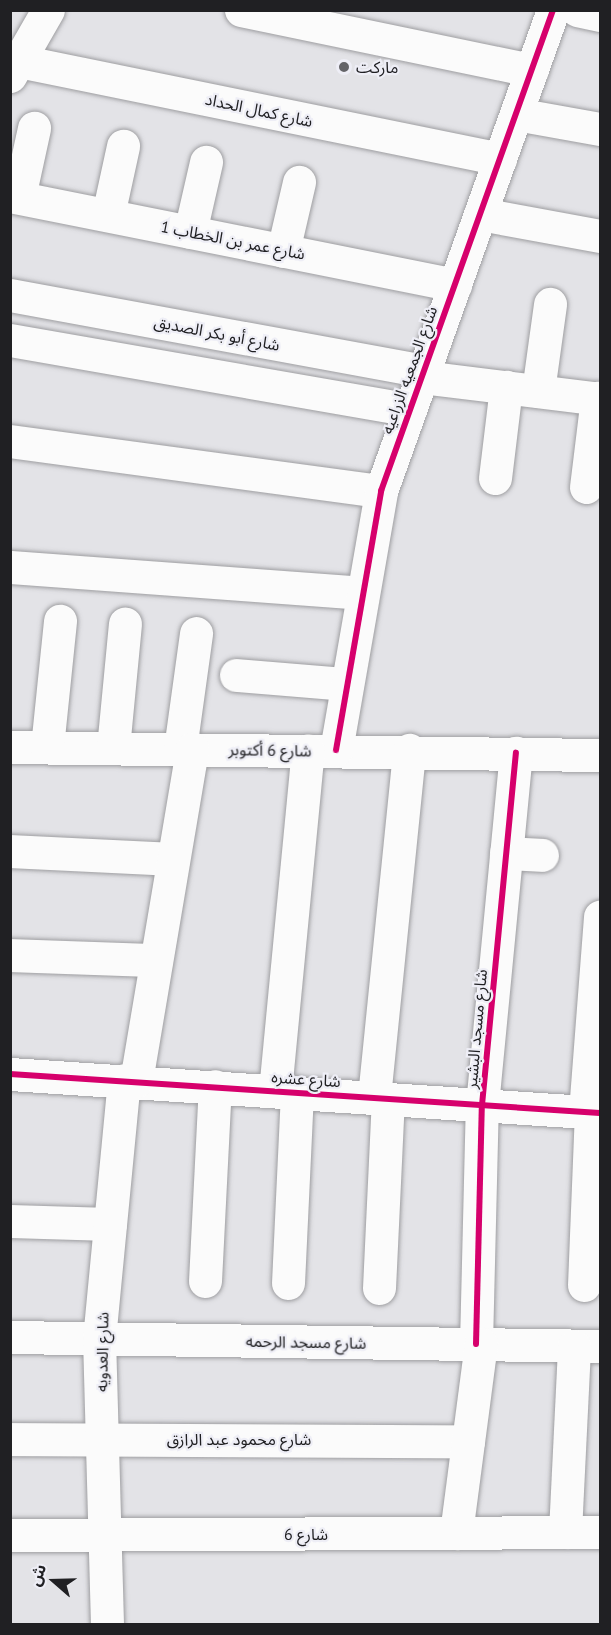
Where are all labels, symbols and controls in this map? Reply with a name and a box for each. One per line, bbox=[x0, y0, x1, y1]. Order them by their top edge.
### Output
place label: ماركت bbox=[356, 57, 398, 77]
marker: ماركت bbox=[337, 60, 351, 74]
street label: شارع كمال الحداد bbox=[203, 89, 315, 131]
street label: شارع عمر بن الخطاب 1 bbox=[159, 217, 307, 263]
street label: شارع الجمعيه الزراعيه bbox=[377, 303, 441, 437]
street label: شارع أبو بكر الصديق bbox=[152, 311, 282, 355]
street label: شارع 6 أكتوبر bbox=[228, 740, 312, 760]
street label: شارع مسجد البشير bbox=[461, 968, 491, 1090]
street label: شارع عشره bbox=[271, 1067, 341, 1091]
street label: شارع العدويه bbox=[92, 1312, 112, 1392]
street label: شارع مسجد الرحمه bbox=[246, 1331, 366, 1353]
street label: شارع محمود عبد الرازق bbox=[167, 1429, 311, 1449]
street label: شارع 6 bbox=[284, 1524, 328, 1544]
north arrow bbox=[24, 1551, 84, 1611]
text: ش bbox=[24, 1561, 50, 1589]

